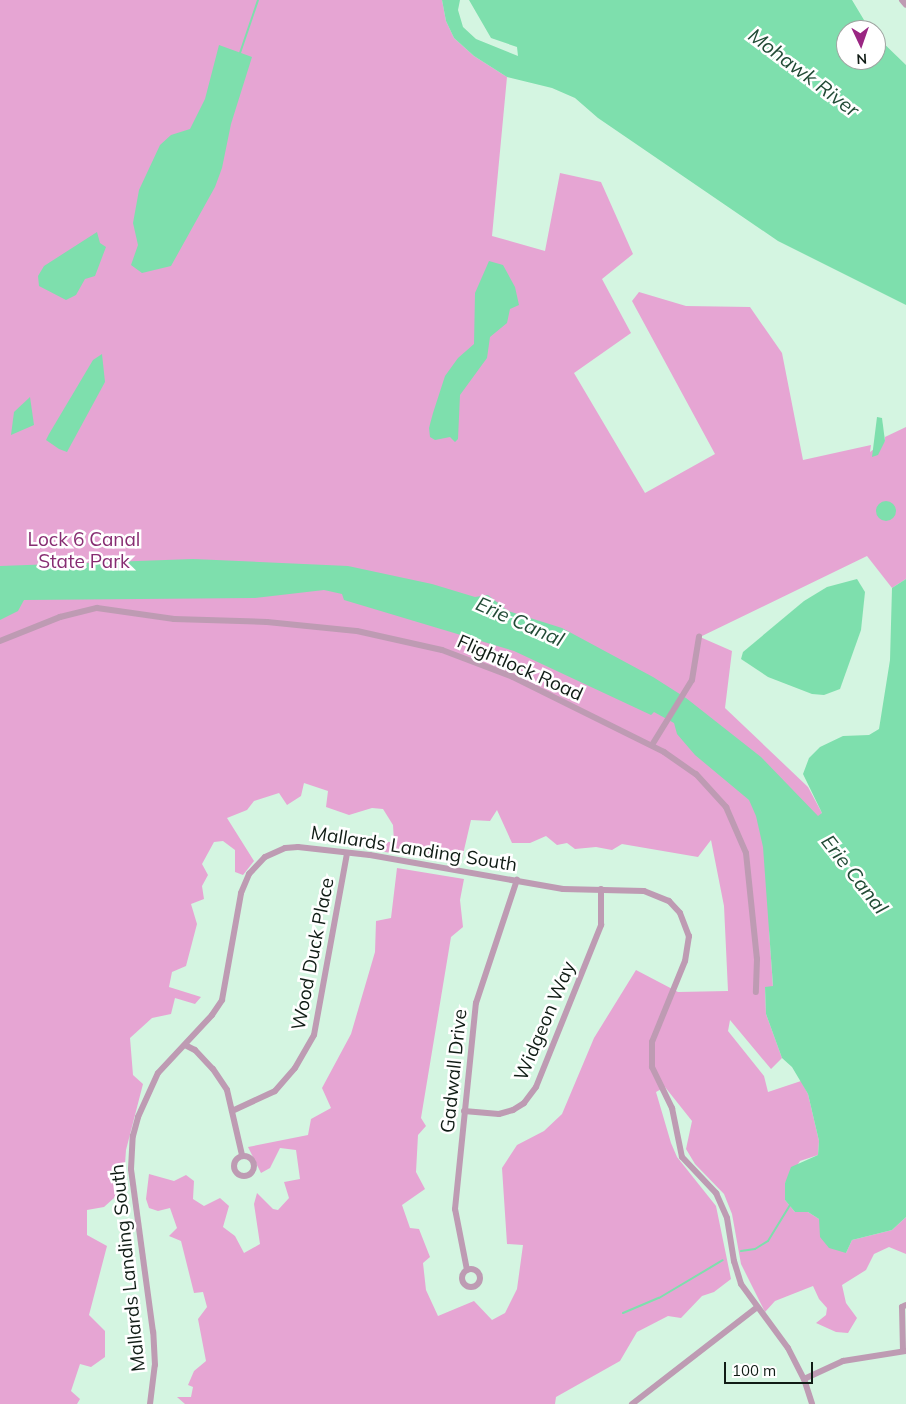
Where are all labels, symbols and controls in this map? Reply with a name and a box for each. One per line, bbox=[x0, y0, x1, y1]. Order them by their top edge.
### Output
north arrow bbox=[836, 20, 886, 70]
water label: Mohawk River bbox=[744, 23, 864, 121]
text: N bbox=[856, 50, 867, 68]
park label: Lock 6 Canal State Park bbox=[28, 529, 140, 573]
water label: Erie Canal bbox=[472, 591, 568, 651]
street label: Flightlock Road bbox=[454, 630, 586, 706]
street label: Mallards Landing South bbox=[309, 821, 519, 877]
water label: Erie Canal bbox=[817, 830, 893, 918]
street label: Wood Duck Place bbox=[287, 876, 339, 1032]
street label: Widgeon Way bbox=[510, 958, 580, 1084]
street label: Gadwall Drive bbox=[436, 1008, 472, 1134]
street label: Mallards Landing South bbox=[106, 1163, 150, 1373]
scale bar bbox=[726, 1352, 815, 1384]
text: 100 m bbox=[732, 1361, 776, 1380]

